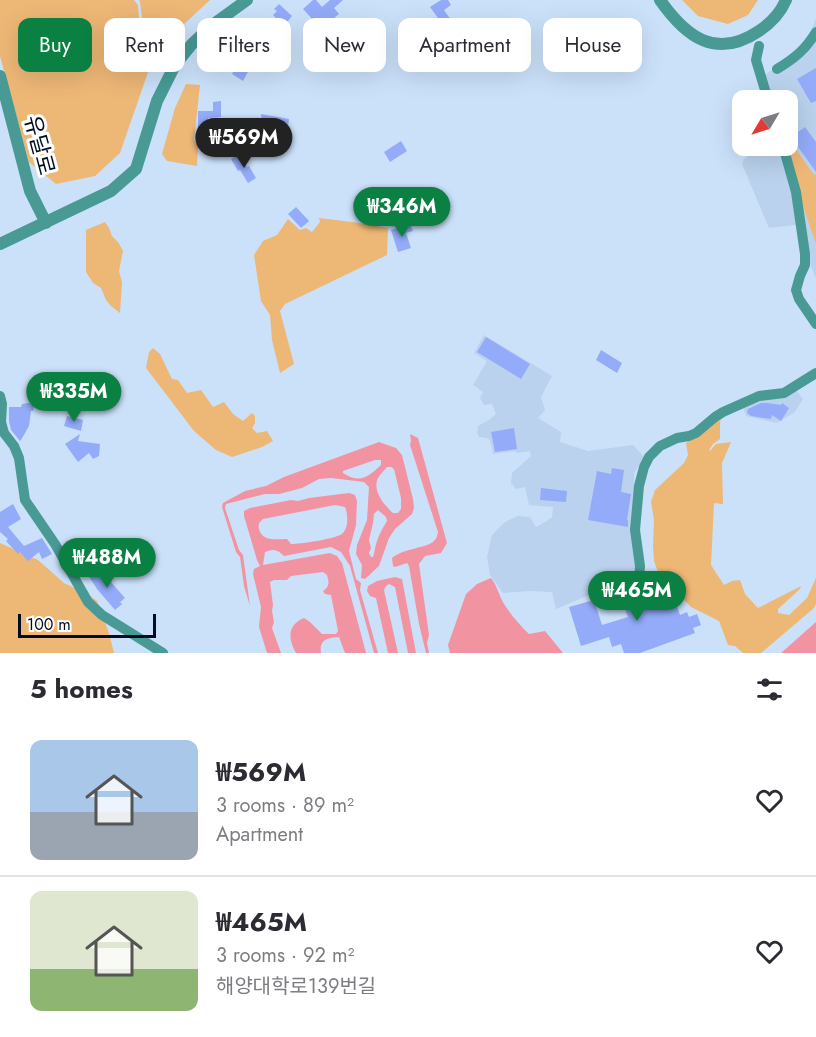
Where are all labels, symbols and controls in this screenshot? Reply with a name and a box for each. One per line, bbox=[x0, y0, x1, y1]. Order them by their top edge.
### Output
chip: Buy bbox=[18, 18, 92, 72]
chip: Rent bbox=[104, 18, 185, 72]
chip: Filters bbox=[197, 18, 291, 72]
chip: New bbox=[303, 18, 386, 72]
chip: Apartment bbox=[398, 18, 531, 72]
chip: House bbox=[543, 18, 642, 72]
north arrow bbox=[732, 90, 798, 156]
map controls bbox=[732, 90, 798, 156]
street label: 유달로 bbox=[17, 112, 63, 178]
pin: ₩569M bbox=[202, 118, 286, 169]
text: ₩569M bbox=[209, 123, 279, 152]
pin: ₩346M bbox=[360, 187, 444, 238]
text: ₩346M bbox=[367, 192, 437, 221]
pin: ₩335M bbox=[32, 372, 116, 423]
text: ₩335M bbox=[40, 377, 108, 406]
pin: ₩488M bbox=[65, 538, 149, 589]
text: ₩488M bbox=[73, 543, 141, 572]
pin: ₩465M bbox=[595, 571, 679, 622]
text: ₩465M bbox=[602, 576, 672, 605]
scale bar bbox=[18, 611, 156, 638]
text: 100 m bbox=[27, 613, 71, 636]
text: 5 homes bbox=[30, 670, 133, 708]
icon: filters bbox=[753, 673, 786, 706]
text: ₩569M bbox=[216, 753, 306, 791]
icon: home bbox=[78, 764, 150, 836]
icon: heart bbox=[753, 784, 786, 817]
text: 3 rooms · 89 m² bbox=[216, 791, 354, 820]
text: Apartment bbox=[216, 820, 303, 849]
text: ₩465M bbox=[216, 903, 307, 941]
icon: home bbox=[78, 915, 150, 987]
icon: heart bbox=[753, 935, 786, 968]
text: 3 rooms · 92 m² bbox=[216, 941, 354, 970]
text: 해양대학로139번길 bbox=[216, 972, 376, 1001]

